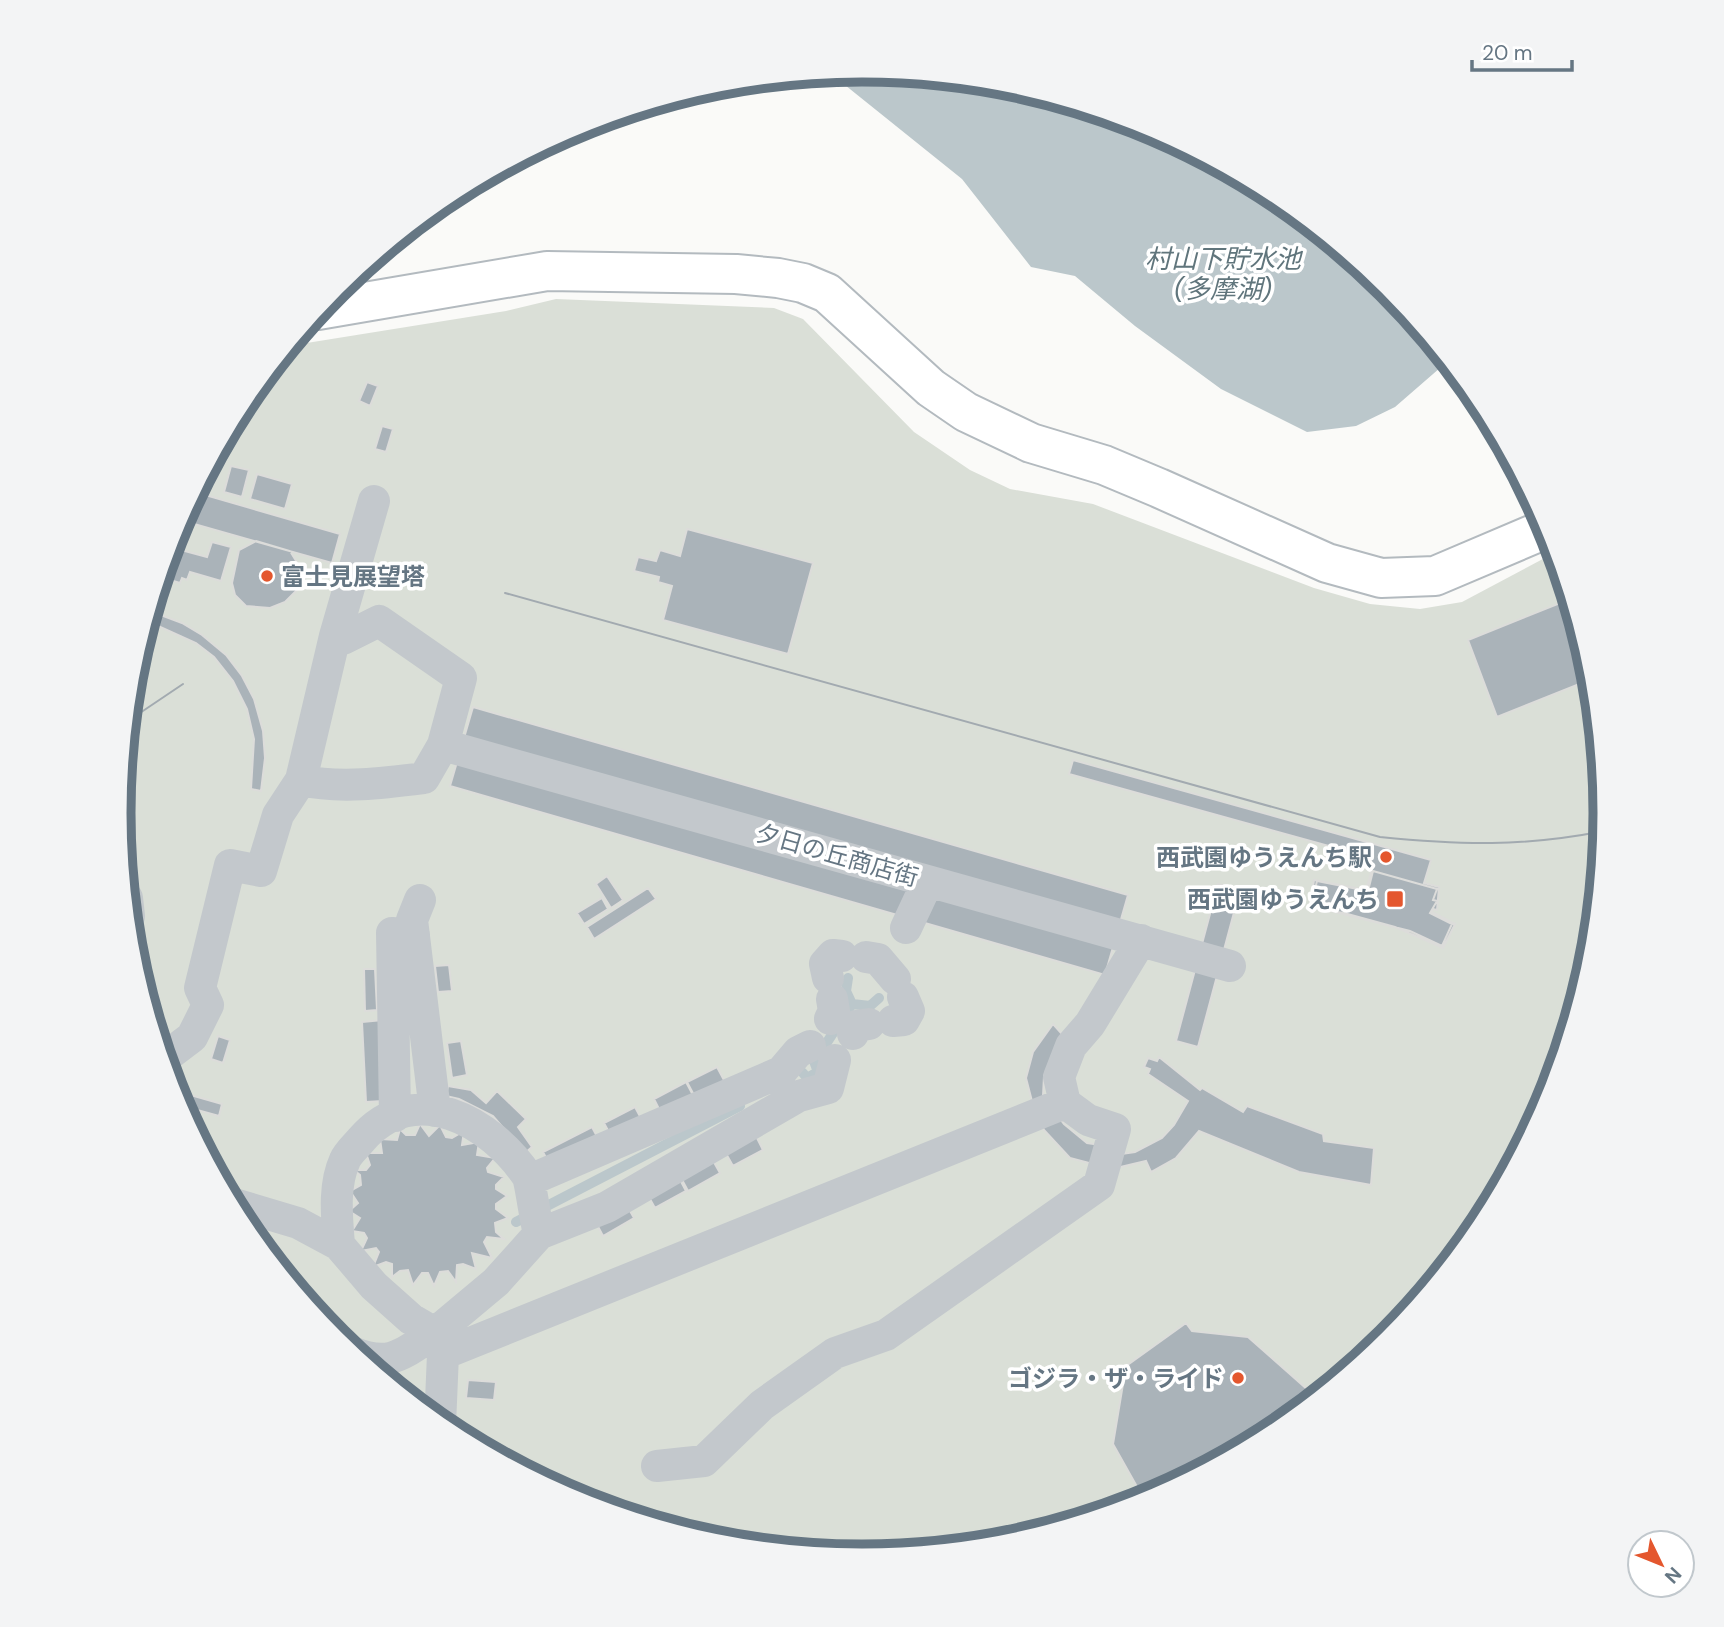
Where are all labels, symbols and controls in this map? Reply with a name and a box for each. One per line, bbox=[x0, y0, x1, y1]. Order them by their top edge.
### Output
scale bar bbox=[1472, 28, 1572, 72]
text: 20 m bbox=[1482, 39, 1533, 67]
water label: 村山下貯水池 (多摩湖) bbox=[1145, 242, 1304, 306]
place label: 富士見展望塔 bbox=[281, 561, 425, 592]
marker: 富士見展望塔 bbox=[259, 568, 275, 584]
street label: 夕日の丘商店街 bbox=[752, 817, 922, 893]
place label: 西武園ゆうえんち駅 bbox=[1156, 842, 1372, 873]
marker: 西武園ゆうえんち駅 bbox=[1378, 849, 1394, 865]
place label: 西武園ゆうえんち bbox=[1187, 884, 1379, 915]
marker: 西武園ゆうえんち bbox=[1385, 889, 1405, 909]
place label: ゴジラ・ザ・ライド bbox=[1008, 1363, 1224, 1394]
marker: ゴジラ・ザ・ライド bbox=[1230, 1370, 1246, 1386]
north arrow bbox=[1626, 1529, 1696, 1599]
text: N bbox=[1659, 1562, 1687, 1589]

